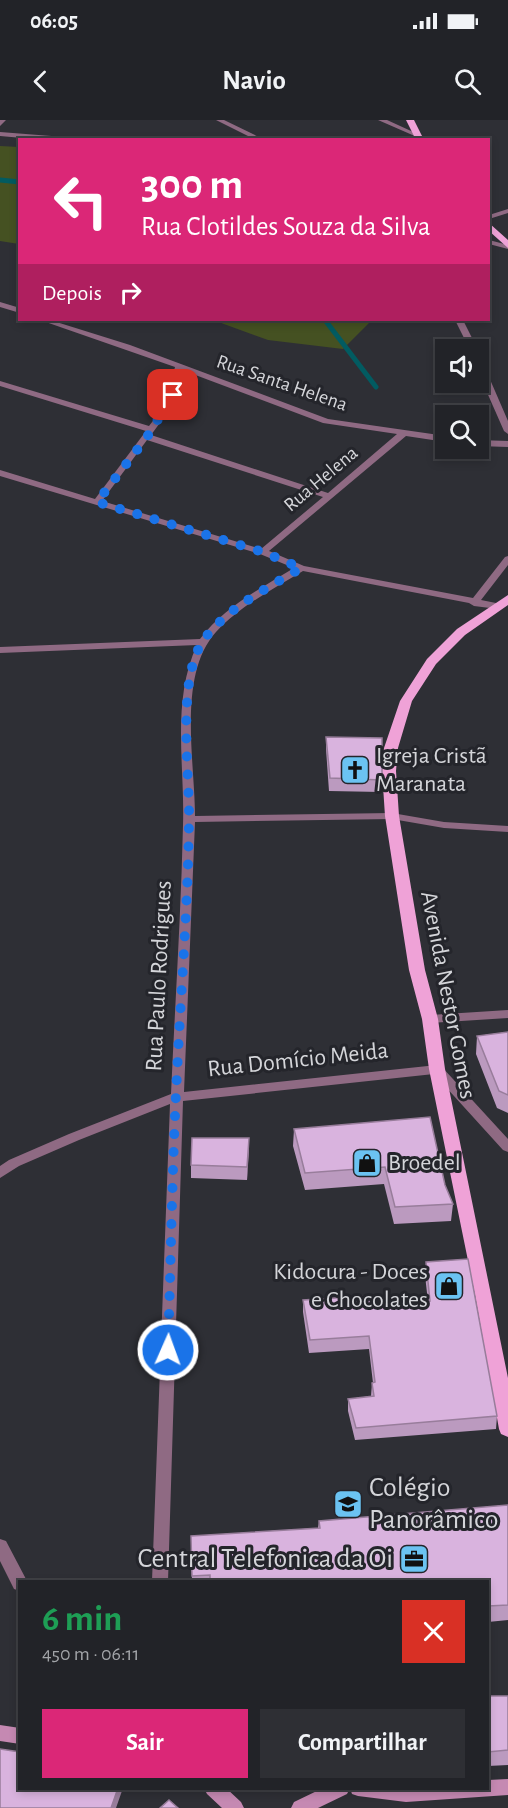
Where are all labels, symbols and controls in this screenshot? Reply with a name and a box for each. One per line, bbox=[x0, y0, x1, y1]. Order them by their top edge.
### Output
text: 06:05 bbox=[30, 10, 78, 32]
icon: back bbox=[24, 65, 57, 98]
icon: search bbox=[451, 65, 484, 98]
text: Navio bbox=[222, 67, 286, 94]
icon: left bbox=[42, 162, 120, 240]
text: 300 m bbox=[141, 164, 243, 206]
text: Rua Clotildes Souza da Silva bbox=[141, 213, 430, 240]
icon: right bbox=[114, 276, 147, 309]
text: Depois bbox=[42, 282, 102, 304]
map controls bbox=[435, 339, 489, 459]
button: sound bbox=[435, 339, 489, 393]
street label: Rua Santa Helena bbox=[214, 351, 350, 415]
pin bbox=[147, 369, 198, 420]
icon: arrive bbox=[156, 378, 189, 411]
button: search bbox=[435, 405, 489, 459]
street label: Rua Helena bbox=[280, 443, 362, 515]
place label: Igreja Cristã Maranata bbox=[376, 744, 487, 796]
church icon: Igreja Cristã Maranata bbox=[339, 754, 371, 786]
street label: Rua Paulo Rodrigues bbox=[142, 880, 176, 1072]
street label: Avenida Nestor Gomes bbox=[416, 889, 480, 1101]
street label: Rua Domício Meida bbox=[206, 1039, 390, 1081]
shop icon: Broedel bbox=[351, 1147, 383, 1179]
place label: Broedel bbox=[388, 1151, 461, 1175]
place label: Kidocura - Doces e Chocolates bbox=[273, 1260, 428, 1312]
shop icon: Kidocura - Doces e Chocolates bbox=[433, 1270, 465, 1302]
position arrow bbox=[136, 1318, 200, 1382]
place label: Colégio Panorâmico bbox=[369, 1474, 499, 1534]
school or university icon: Colégio Panorâmico bbox=[332, 1488, 364, 1520]
office icon: Central Telefonica da Oi bbox=[398, 1543, 430, 1575]
place label: Central Telefonica da Oi bbox=[138, 1545, 393, 1573]
button: close bbox=[402, 1600, 465, 1663]
text: 6 min bbox=[42, 1601, 122, 1637]
text: 450 m · 06:11 bbox=[42, 1644, 139, 1664]
button: Sair bbox=[42, 1709, 248, 1778]
button: Compartilhar bbox=[260, 1709, 465, 1778]

